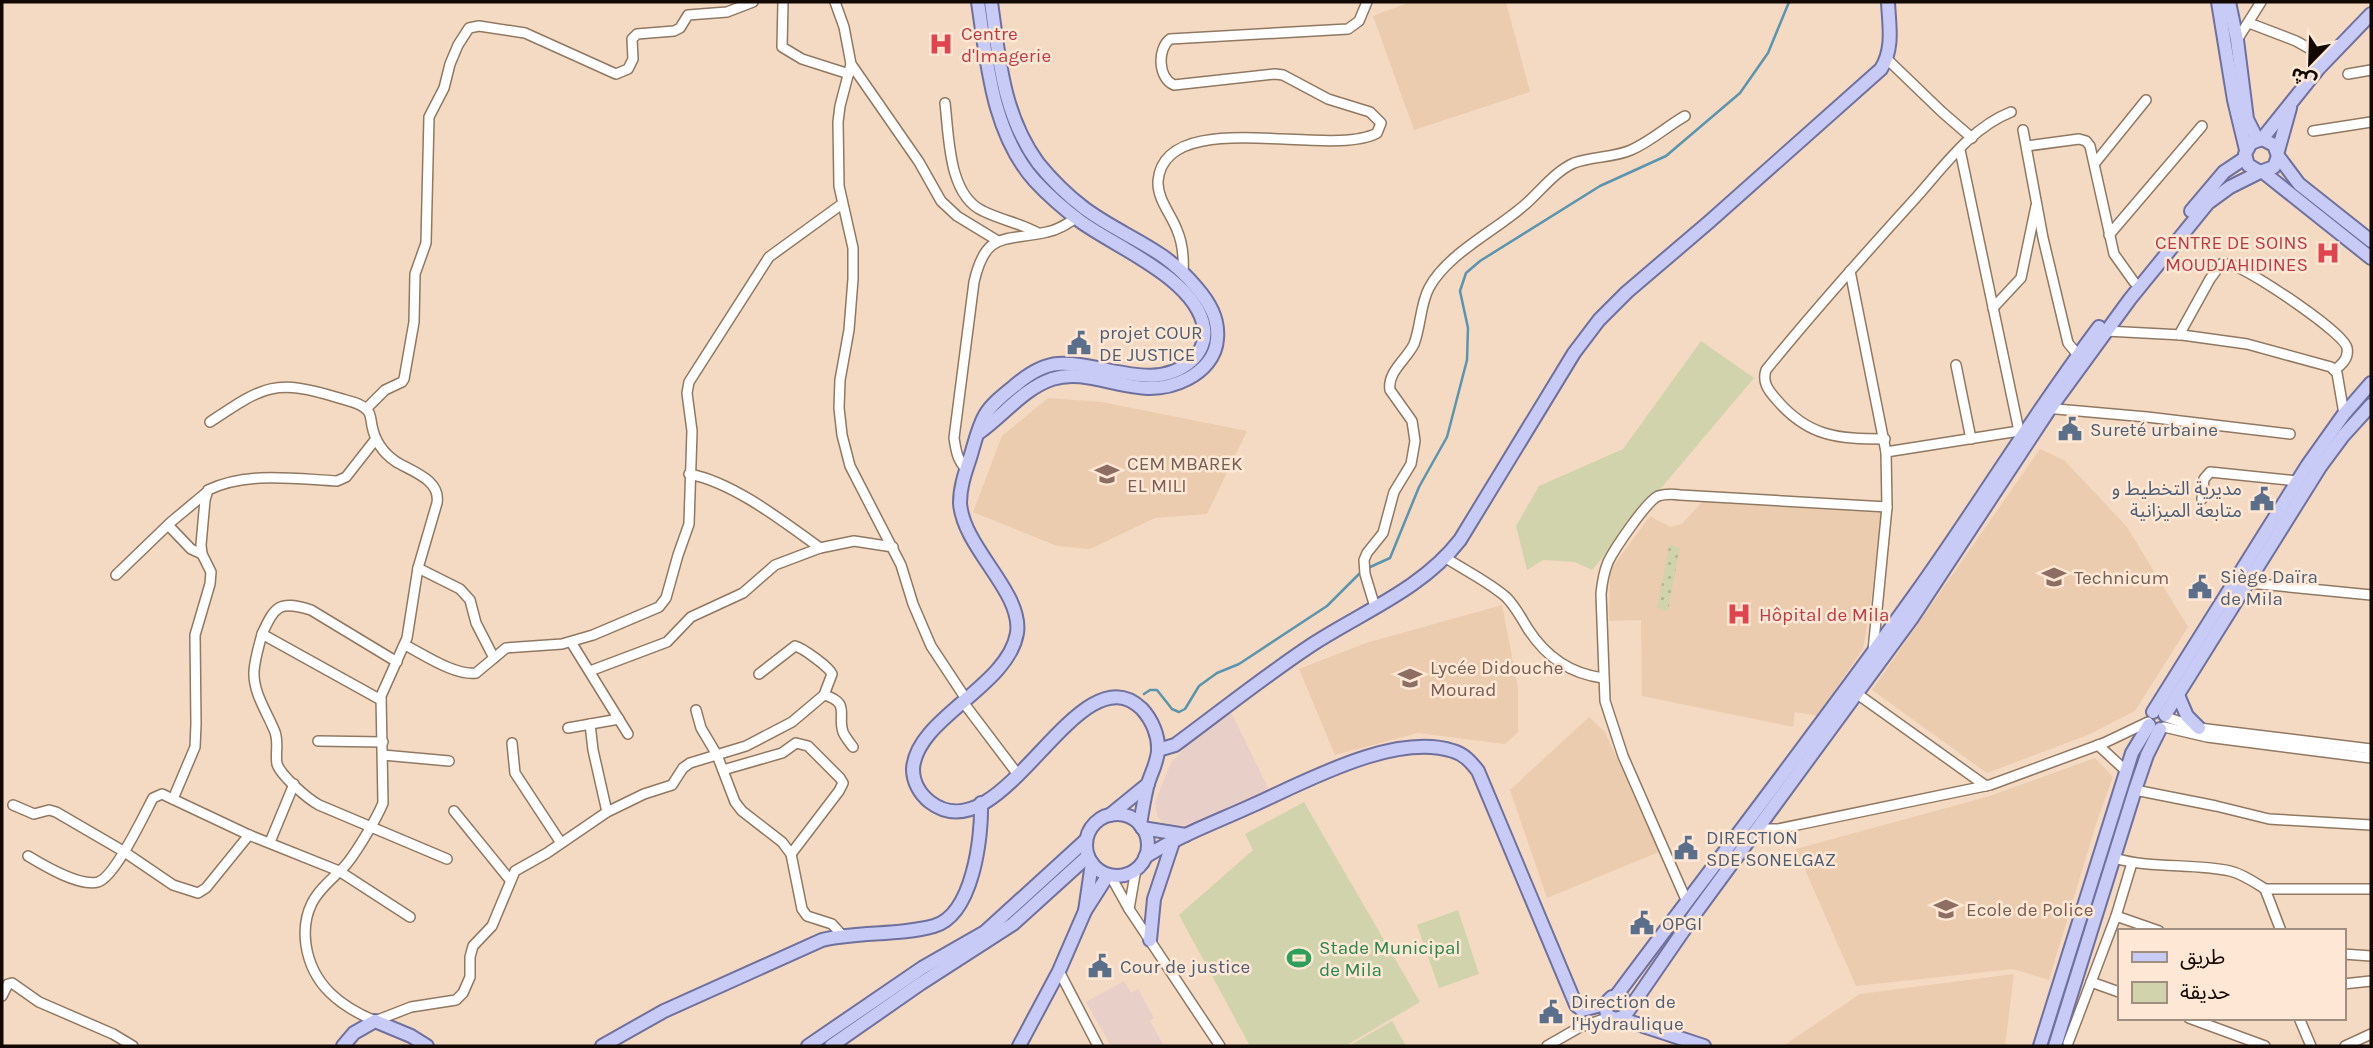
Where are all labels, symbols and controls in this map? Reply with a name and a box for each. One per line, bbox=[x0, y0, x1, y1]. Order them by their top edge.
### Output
place label: Centre d'Imagerie bbox=[961, 23, 1051, 67]
north arrow bbox=[2275, 28, 2345, 98]
hospital icon: Centre d'Imagerie bbox=[927, 30, 955, 58]
text: ش bbox=[2287, 63, 2320, 93]
place label: CENTRE DE SOINS MOUDJAHIDINES bbox=[2155, 232, 2308, 276]
hospital icon: CENTRE DE SOINS MOUDJAHIDINES bbox=[2314, 239, 2342, 267]
place label: projet COUR DE JUSTICE bbox=[1099, 322, 1203, 366]
public building icon: projet COUR DE JUSTICE bbox=[1065, 329, 1093, 357]
public building icon: Sureté urbaine bbox=[2056, 415, 2084, 443]
place label: Sureté urbaine bbox=[2090, 419, 2218, 441]
place label: CEM MBAREK EL MILI bbox=[1127, 453, 1243, 497]
school or university icon: CEM MBAREK EL MILI bbox=[1093, 460, 1121, 488]
place label: مديرية التخطيط و متابعة الميزانية bbox=[2112, 478, 2242, 522]
public building icon: مديرية التخطيط و متابعة الميزانية bbox=[2248, 485, 2276, 513]
school or university icon: Technicum bbox=[2040, 563, 2068, 591]
place label: Siège Daïra de Mila bbox=[2220, 566, 2318, 610]
place label: Technicum bbox=[2074, 567, 2169, 589]
public building icon: Siège Daïra de Mila bbox=[2186, 573, 2214, 601]
hospital icon: Hôpital de Mila bbox=[1725, 600, 1753, 628]
place label: Hôpital de Mila bbox=[1759, 604, 1889, 626]
place label: Lycée Didouche Mourad bbox=[1430, 657, 1563, 701]
school or university icon: Lycée Didouche Mourad bbox=[1396, 664, 1424, 692]
place label: DIRECTION SDE SONELGAZ bbox=[1706, 827, 1836, 871]
public building icon: DIRECTION SDE SONELGAZ bbox=[1672, 834, 1700, 862]
school or university icon: Ecole de Police bbox=[1932, 895, 1960, 923]
place label: Ecole de Police bbox=[1966, 899, 2093, 921]
public building icon: OPGI bbox=[1628, 909, 1656, 937]
place label: OPGI bbox=[1662, 913, 1702, 935]
legend bbox=[2118, 929, 2345, 1020]
place label: Stade Municipal de Mila bbox=[1319, 937, 1461, 981]
sports icon: Stade Municipal de Mila bbox=[1285, 944, 1313, 972]
text: طريق bbox=[2180, 945, 2225, 970]
public building icon: Cour de justice bbox=[1086, 952, 1114, 980]
place label: Cour de justice bbox=[1120, 956, 1250, 978]
text: حديقة bbox=[2180, 980, 2230, 1004]
place label: Direction de l'Hydraulique bbox=[1571, 991, 1684, 1035]
public building icon: Direction de l'Hydraulique bbox=[1537, 998, 1565, 1026]

